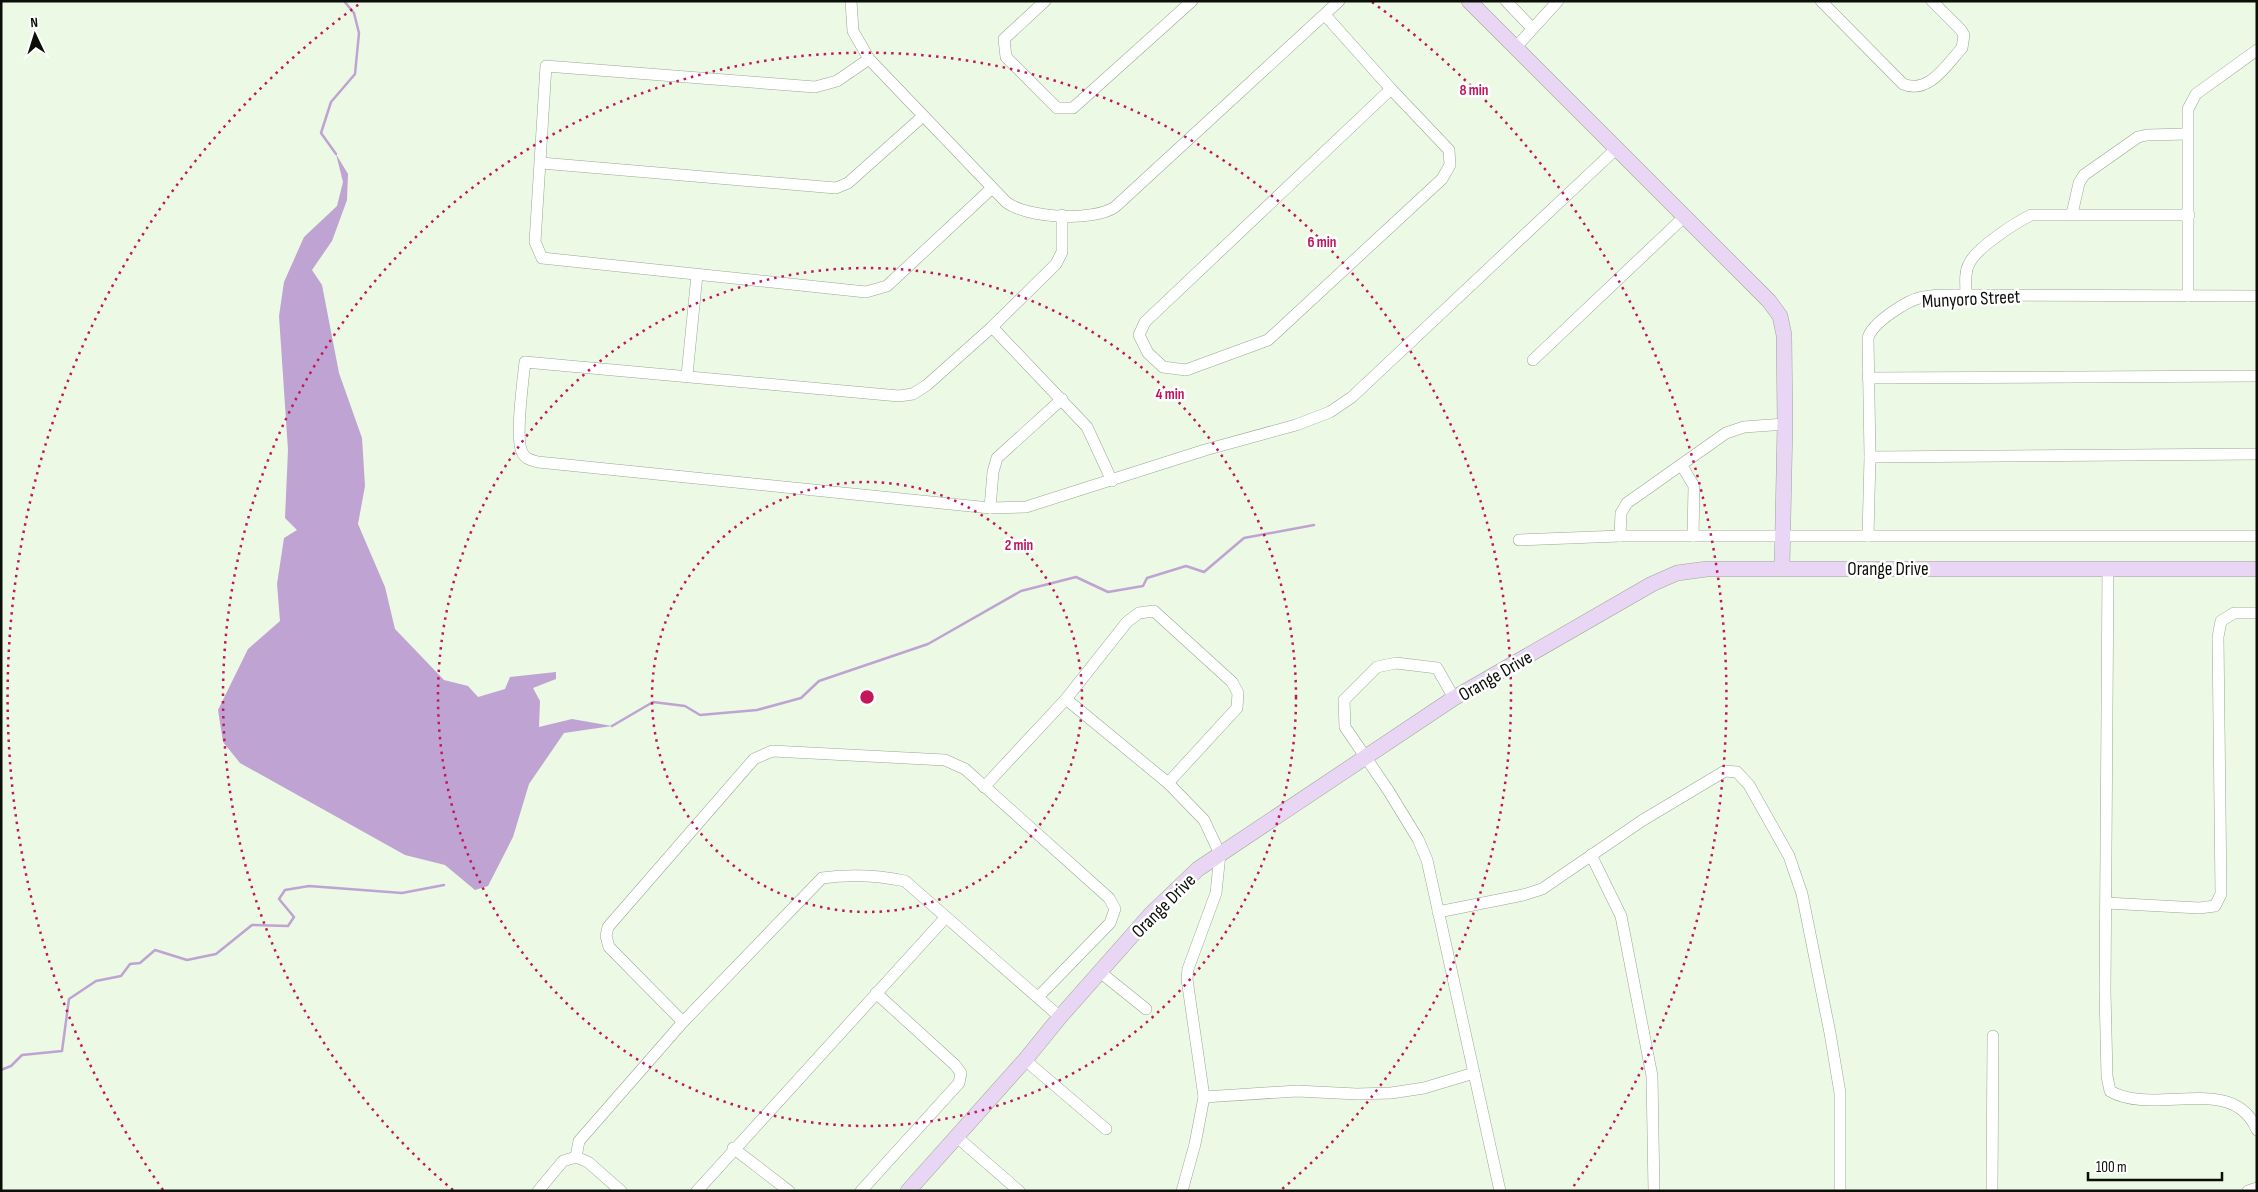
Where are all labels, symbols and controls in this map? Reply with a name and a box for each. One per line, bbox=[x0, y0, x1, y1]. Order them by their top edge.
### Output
north arrow bbox=[10, 10, 60, 60]
text: N bbox=[30, 14, 38, 31]
text: 8 min bbox=[1459, 81, 1489, 100]
text: 6 min bbox=[1307, 233, 1337, 252]
street label: Munyoro Street bbox=[1921, 285, 2021, 314]
text: 4 min bbox=[1156, 385, 1184, 404]
text: 2 min bbox=[1005, 536, 1033, 555]
street label: Orange Drive bbox=[1847, 558, 1929, 581]
street label: Orange Drive bbox=[1455, 646, 1537, 707]
centre of rings bbox=[858, 688, 876, 706]
street label: Orange Drive bbox=[1127, 869, 1201, 943]
scale bar bbox=[2088, 1150, 2222, 1182]
text: 100 m bbox=[2096, 1158, 2127, 1177]

